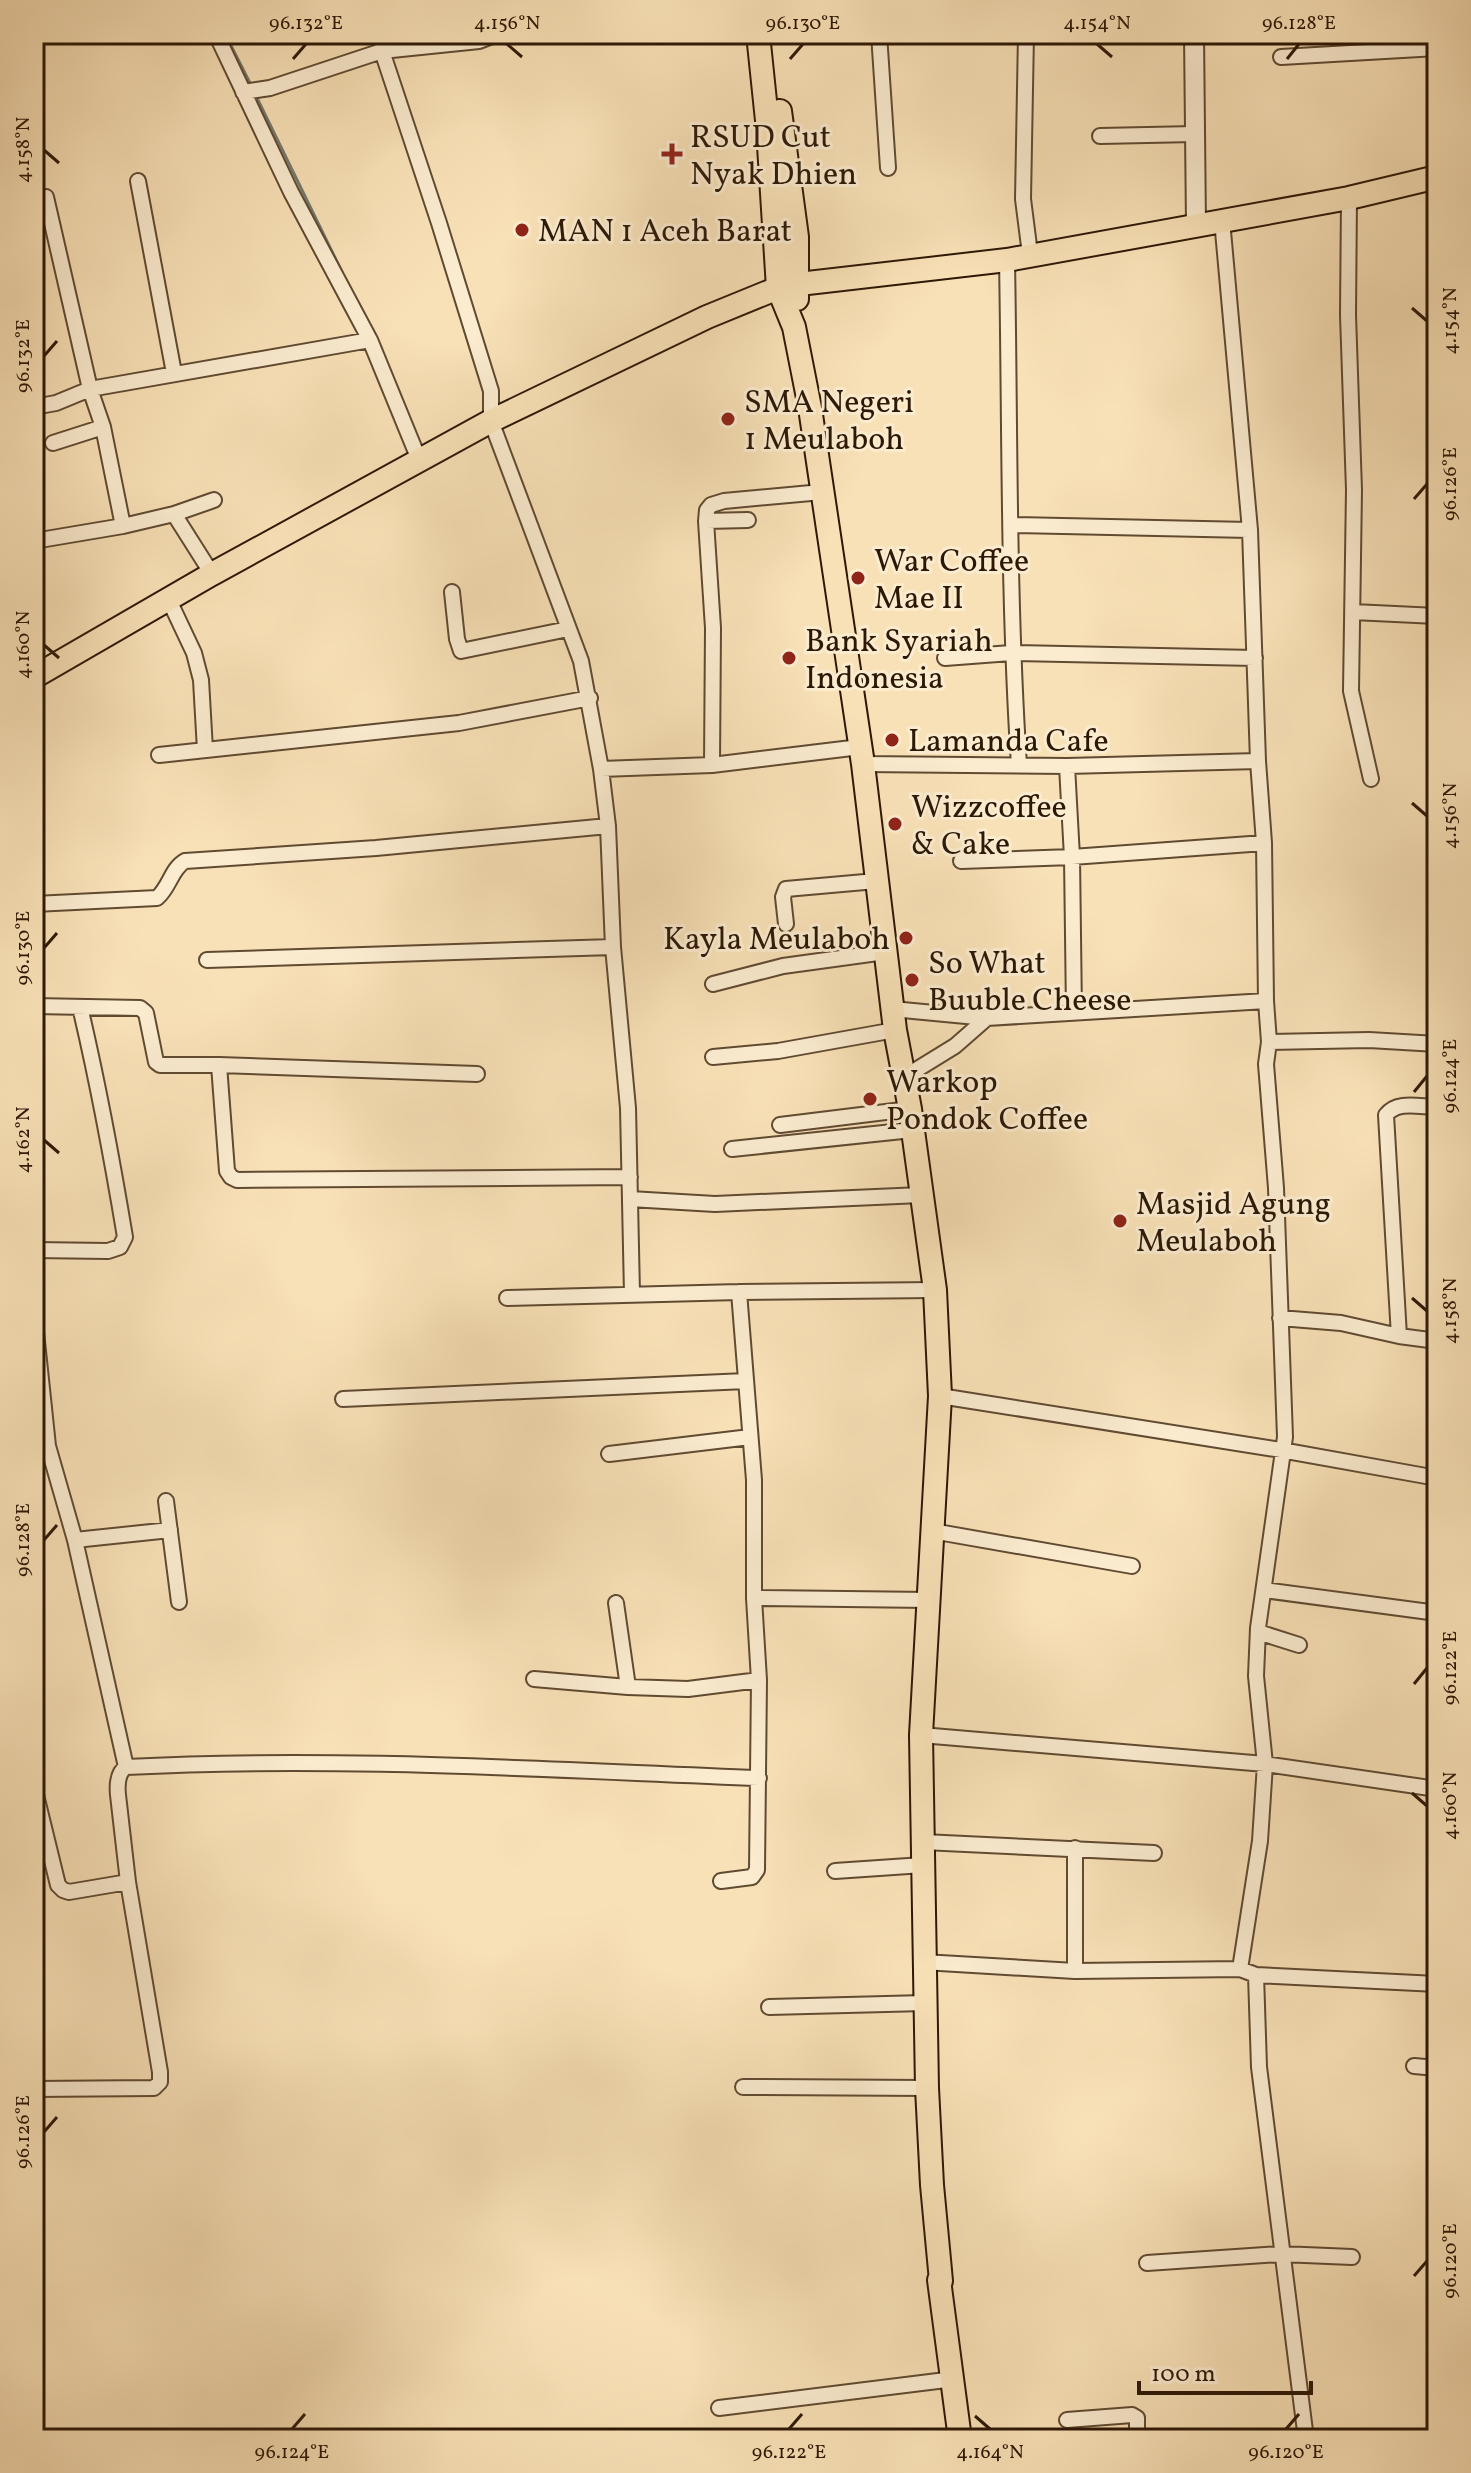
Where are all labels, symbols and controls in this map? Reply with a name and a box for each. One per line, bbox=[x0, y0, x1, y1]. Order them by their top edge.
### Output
text: 96.132°E bbox=[269, 10, 343, 38]
text: 4.156°N bbox=[474, 10, 540, 38]
text: 96.130°E bbox=[766, 10, 840, 38]
text: 4.154°N bbox=[1063, 10, 1131, 38]
text: 96.128°E bbox=[1262, 10, 1336, 38]
text: 4.158°N bbox=[10, 117, 38, 183]
place label: RSUD Cut Nyak Dhien bbox=[690, 117, 857, 198]
marker: RSUD Cut Nyak Dhien bbox=[661, 143, 683, 165]
place label: MAN 1 Aceh Barat bbox=[538, 211, 792, 255]
marker: MAN 1 Aceh Barat bbox=[513, 221, 531, 239]
text: 4.154°N bbox=[1437, 287, 1465, 355]
text: 96.132°E bbox=[10, 319, 38, 393]
place label: SMA Negeri 1 Meulaboh bbox=[744, 382, 914, 463]
marker: SMA Negeri 1 Meulaboh bbox=[719, 410, 737, 428]
text: 96.126°E bbox=[1437, 447, 1465, 521]
place label: War Coffee Mae II bbox=[874, 541, 1029, 622]
marker: War Coffee Mae II bbox=[849, 569, 867, 587]
text: 4.160°N bbox=[10, 611, 38, 679]
place label: Bank Syariah Indonesia bbox=[805, 621, 993, 702]
marker: Bank Syariah Indonesia bbox=[780, 649, 798, 667]
place label: Lamanda Cafe bbox=[908, 721, 1109, 765]
marker: Lamanda Cafe bbox=[883, 731, 901, 749]
text: 4.156°N bbox=[1437, 783, 1465, 849]
place label: Wizzcoffee & Cake bbox=[911, 787, 1067, 868]
marker: Wizzcoffee & Cake bbox=[886, 815, 904, 833]
text: 96.130°E bbox=[10, 911, 38, 985]
place label: Kayla Meulaboh bbox=[663, 919, 890, 963]
marker: Kayla Meulaboh bbox=[897, 929, 915, 947]
place label: So What Buuble Cheese bbox=[928, 943, 1132, 1024]
marker: So What Buuble Cheese bbox=[903, 971, 921, 989]
text: 96.124°E bbox=[1437, 1039, 1465, 1113]
place label: Warkop Pondok Coffee bbox=[886, 1062, 1088, 1143]
marker: Warkop Pondok Coffee bbox=[861, 1090, 879, 1108]
text: 4.162°N bbox=[10, 1106, 38, 1174]
place label: Masjid Agung Meulaboh bbox=[1136, 1184, 1331, 1265]
marker: Masjid Agung Meulaboh bbox=[1111, 1212, 1129, 1230]
text: 4.158°N bbox=[1437, 1278, 1465, 1344]
text: 96.128°E bbox=[10, 1503, 38, 1577]
text: 96.122°E bbox=[1437, 1631, 1465, 1705]
text: 4.160°N bbox=[1437, 1772, 1465, 1840]
text: 96.126°E bbox=[10, 2095, 38, 2169]
text: 96.120°E bbox=[1437, 2223, 1465, 2299]
scale bar bbox=[1139, 2345, 1311, 2395]
text: 100 m bbox=[1151, 2358, 1216, 2392]
text: 96.124°E bbox=[255, 2439, 329, 2467]
text: 96.122°E bbox=[752, 2439, 826, 2467]
text: 4.164°N bbox=[956, 2439, 1024, 2467]
text: 96.120°E bbox=[1248, 2439, 1324, 2467]

